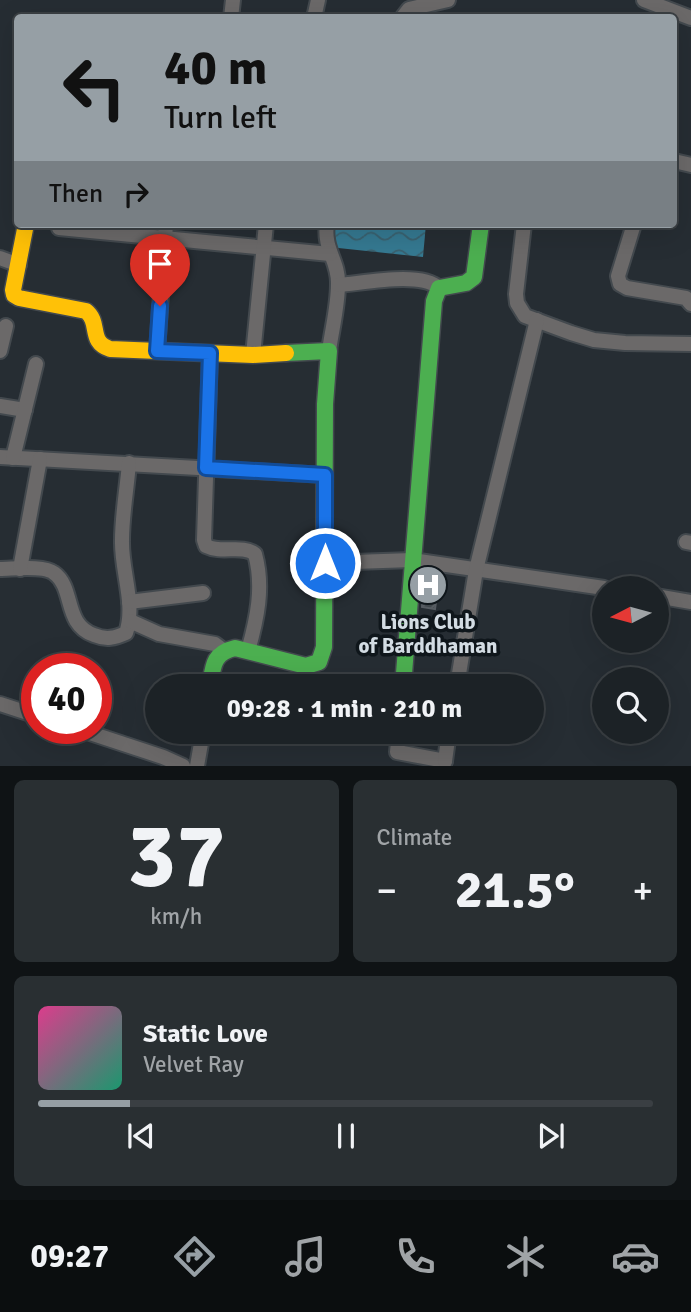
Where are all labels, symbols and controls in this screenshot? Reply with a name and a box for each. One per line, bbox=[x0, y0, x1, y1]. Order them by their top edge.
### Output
text: 40 m bbox=[164, 38, 267, 98]
icon: left bbox=[49, 42, 140, 133]
text: Turn left bbox=[164, 98, 277, 137]
icon: right bbox=[117, 175, 155, 213]
text: Then bbox=[49, 178, 103, 210]
pin bbox=[130, 234, 190, 306]
icon: arrive bbox=[141, 245, 179, 283]
position arrow bbox=[288, 526, 362, 600]
hospital icon: Lions Club of Barddhaman bbox=[407, 564, 449, 606]
north arrow bbox=[592, 576, 668, 653]
map controls bbox=[592, 576, 669, 744]
place label: Lions Club of Barddhaman bbox=[359, 609, 497, 659]
speed limit sign: 40 bbox=[21, 653, 112, 744]
button: search bbox=[592, 667, 669, 744]
text: 09:28 · 1 min · 210 m bbox=[227, 693, 462, 725]
text: 37 bbox=[127, 800, 225, 913]
text: Climate bbox=[377, 823, 452, 852]
text: 21.5° bbox=[455, 858, 575, 922]
text: − bbox=[377, 867, 397, 914]
text: + bbox=[632, 867, 653, 914]
text: km/h bbox=[150, 902, 202, 931]
text: Static Love bbox=[143, 1018, 268, 1050]
text: Velvet Ray bbox=[143, 1050, 244, 1079]
icon: previous bbox=[122, 1117, 160, 1155]
icon: pause bbox=[327, 1117, 365, 1155]
icon: next bbox=[532, 1117, 570, 1155]
icon: directions bbox=[170, 1232, 219, 1281]
icon: music bbox=[281, 1232, 330, 1281]
icon: phone bbox=[391, 1232, 440, 1281]
icon: climate bbox=[501, 1232, 550, 1281]
icon: car bbox=[611, 1232, 660, 1281]
text: 09:27 bbox=[31, 1237, 109, 1276]

